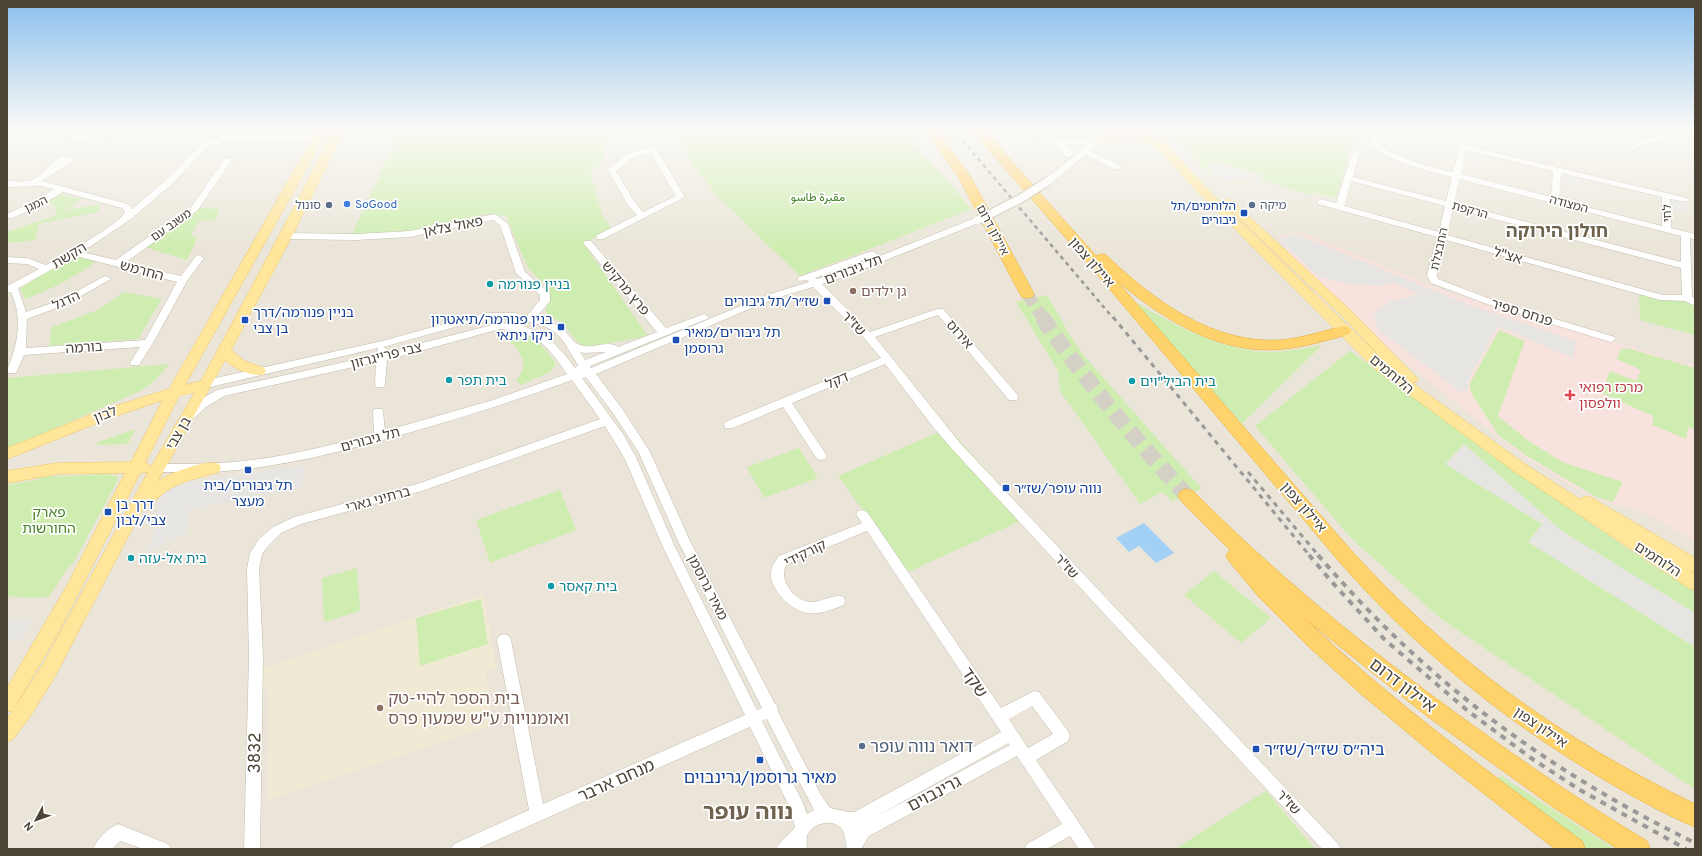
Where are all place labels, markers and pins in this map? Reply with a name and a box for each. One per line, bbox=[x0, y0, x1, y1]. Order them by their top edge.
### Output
place label: SoGood bbox=[355, 197, 397, 213]
place label: סונול bbox=[295, 198, 321, 214]
place label: מיקה bbox=[1260, 198, 1287, 214]
marker: SoGood bbox=[342, 199, 352, 209]
place label: הלוחמים/תל גיבורים bbox=[1171, 199, 1237, 229]
marker: סונול bbox=[324, 200, 334, 210]
marker: מיקה bbox=[1247, 200, 1257, 210]
marker: הלוחמים/תל גיבורים bbox=[1239, 208, 1249, 218]
place label: בניין פנורמה bbox=[498, 277, 570, 294]
marker: בניין פנורמה bbox=[485, 279, 495, 289]
place label: גן ילדים bbox=[861, 284, 906, 301]
marker: גן ילדים bbox=[848, 286, 858, 296]
place label: שז״ר/תל גיבורים bbox=[724, 294, 819, 311]
marker: שז״ר/תל גיבורים bbox=[822, 296, 832, 306]
place label: בניין פנורמה/דרך בן צבי bbox=[253, 305, 354, 338]
place label: בנין פנורמה/תיאטרון ניקו ניתאי bbox=[431, 312, 553, 345]
marker: בניין פנורמה/דרך בן צבי bbox=[240, 315, 250, 325]
marker: בנין פנורמה/תיאטרון ניקו ניתאי bbox=[556, 322, 566, 332]
place label: תל גיבורים/מאיר גרוסמן bbox=[684, 325, 781, 358]
marker: תל גיבורים/מאיר גרוסמן bbox=[671, 335, 681, 345]
place label: בית תפר bbox=[457, 373, 507, 390]
place label: בית הביל"וים bbox=[1140, 374, 1216, 391]
marker: בית תפר bbox=[444, 375, 454, 385]
marker: בית הביל"וים bbox=[1127, 376, 1137, 386]
place label: מרכז רפואי וולפסון bbox=[1579, 380, 1643, 413]
marker: מרכז רפואי וולפסון bbox=[1564, 389, 1576, 401]
marker: תל גיבורים/בית מעצר bbox=[243, 465, 253, 475]
place label: תל גיבורים/בית מעצר bbox=[203, 478, 293, 511]
place label: נווה עופר/שז״ר bbox=[1014, 481, 1102, 498]
marker: נווה עופר/שז״ר bbox=[1001, 483, 1011, 493]
place label: דרך בן צבי/לבון bbox=[116, 497, 166, 530]
marker: דרך בן צבי/לבון bbox=[103, 507, 113, 517]
place label: בית אל-עזה bbox=[139, 551, 207, 568]
marker: בית אל-עזה bbox=[126, 553, 136, 563]
place label: בית קאסר bbox=[559, 579, 618, 596]
marker: בית קאסר bbox=[546, 581, 556, 591]
place label: בית הספר להיי-טק ואומנויות ע"ש שמעון פרס bbox=[388, 689, 569, 731]
marker: בית הספר להיי-טק ואומנויות ע"ש שמעון פרס bbox=[375, 703, 385, 713]
place label: דואר נווה עופר bbox=[870, 737, 973, 759]
place label: ביה״ס שז״ר/שז״ר bbox=[1264, 740, 1385, 762]
marker: דואר נווה עופר bbox=[857, 741, 867, 751]
marker: ביה״ס שז״ר/שז״ר bbox=[1251, 744, 1261, 754]
marker: מאיר גרוסמן/גרינבוים bbox=[755, 755, 765, 765]
place label: מאיר גרוסמן/גרינבוים bbox=[683, 768, 837, 790]

